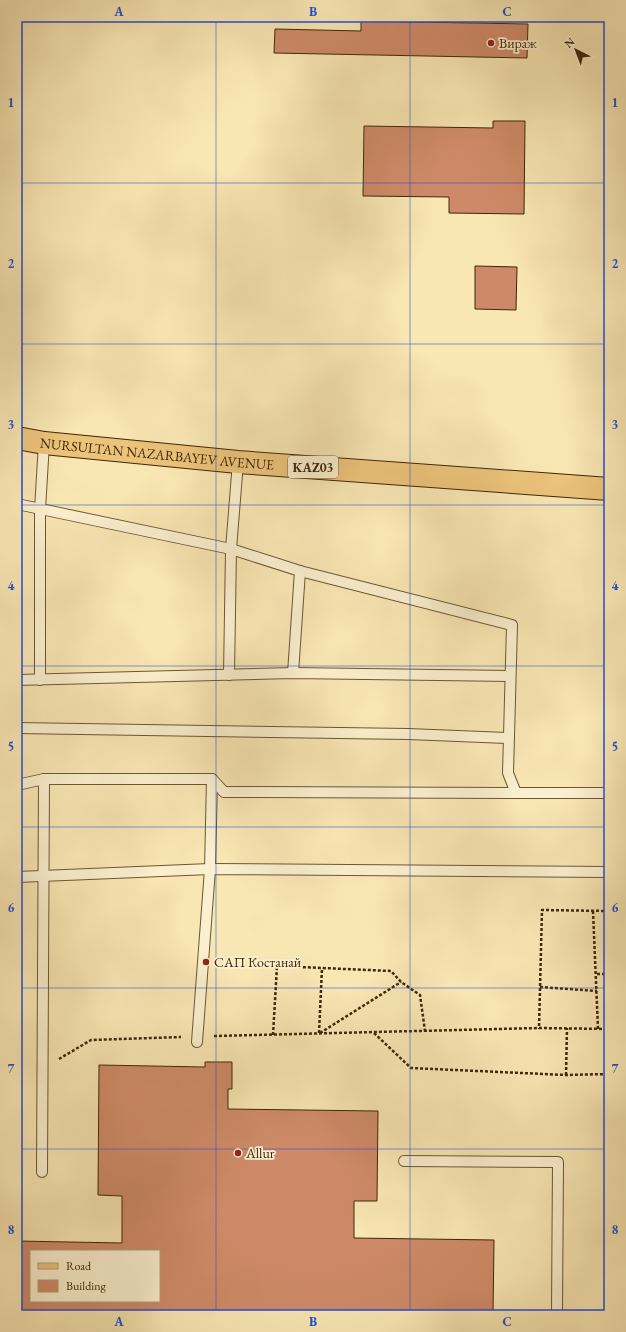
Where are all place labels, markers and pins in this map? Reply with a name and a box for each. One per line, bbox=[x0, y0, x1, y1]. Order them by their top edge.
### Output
place label: Вираж bbox=[499, 34, 537, 52]
marker: Вираж bbox=[486, 38, 496, 48]
place label: САП Костанай bbox=[214, 953, 302, 971]
marker: САП Костанай bbox=[201, 957, 211, 967]
place label: Allur bbox=[245, 1144, 275, 1162]
marker: Allur bbox=[233, 1148, 243, 1158]

